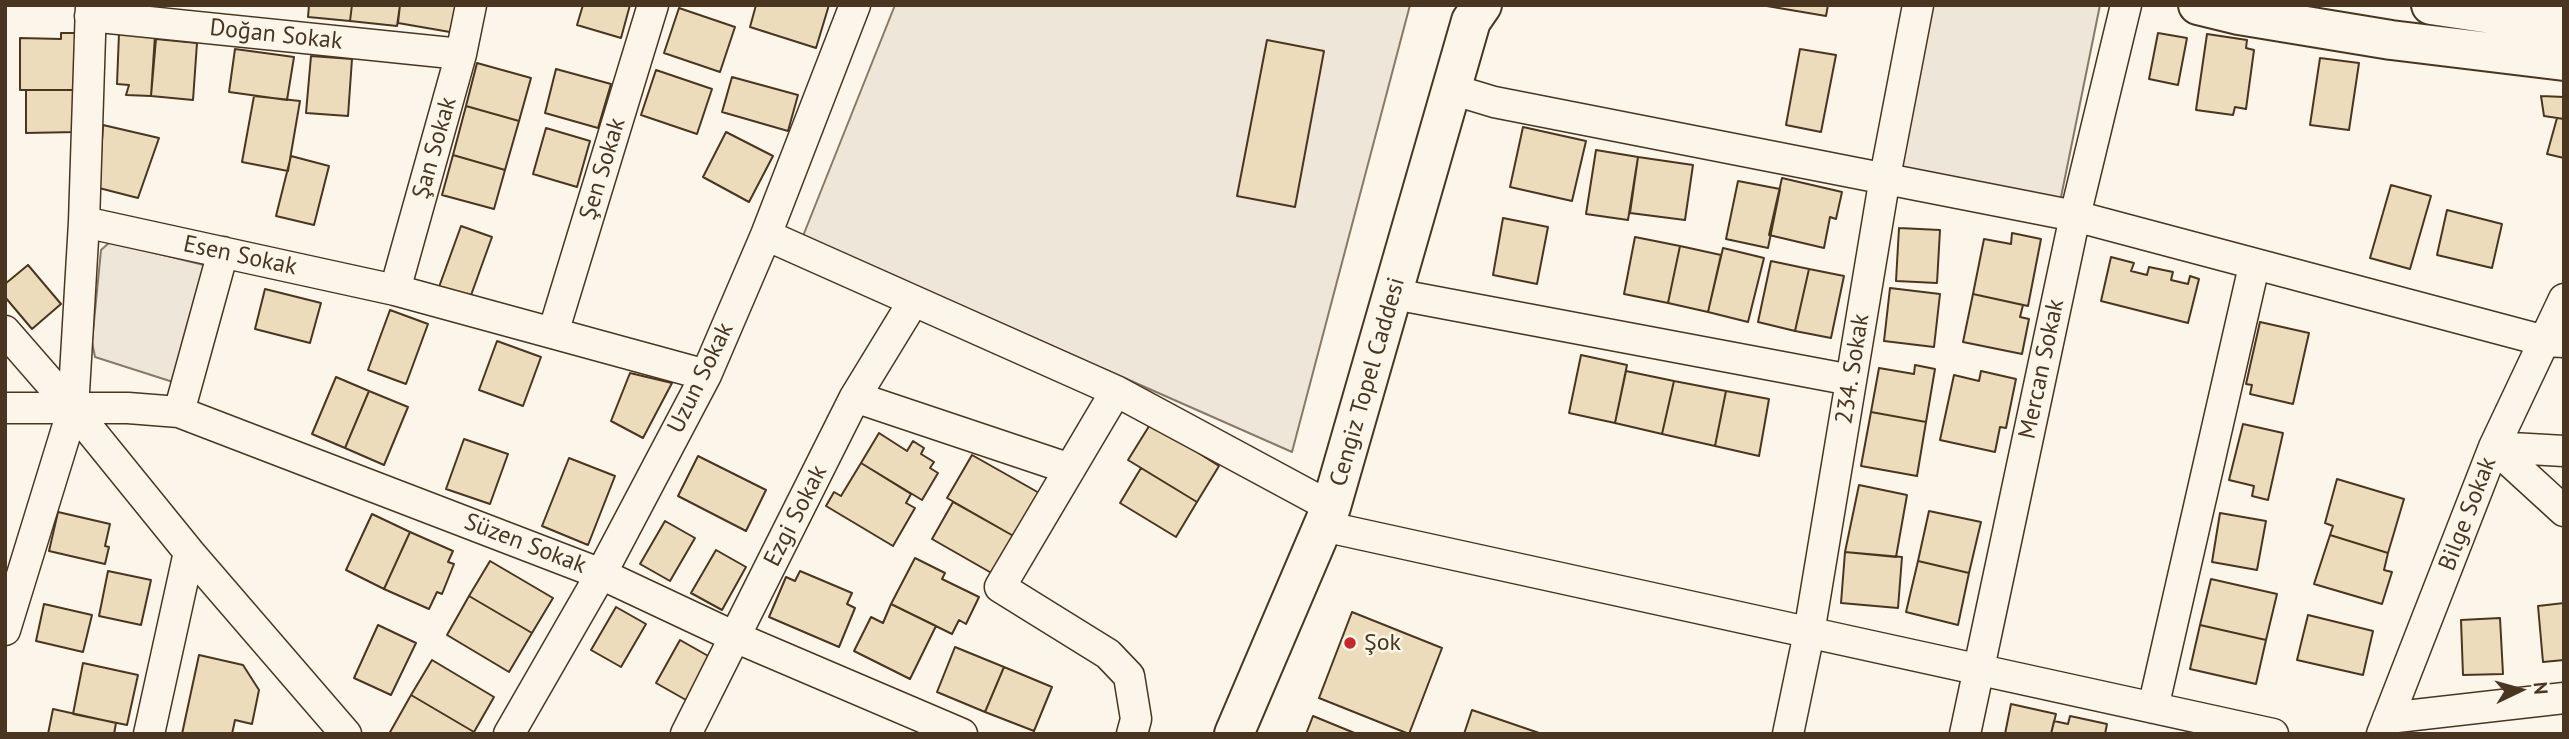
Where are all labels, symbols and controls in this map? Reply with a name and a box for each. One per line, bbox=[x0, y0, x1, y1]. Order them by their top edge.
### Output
street label: Doğan Sokak bbox=[208, 14, 344, 56]
street label: Şan Sokak bbox=[407, 94, 463, 202]
street label: Şen Sokak bbox=[574, 115, 632, 223]
street label: Esen Sokak bbox=[181, 230, 299, 282]
street label: Cengiz Topel Caddesi bbox=[1324, 274, 1412, 490]
street label: Mercan Sokak bbox=[2013, 297, 2071, 441]
street label: 234. Sokak bbox=[1830, 312, 1876, 426]
street label: Uzun Sokak bbox=[662, 318, 740, 438]
street label: Bilge Sokak bbox=[2433, 453, 2503, 575]
street label: Ezgi Sokak bbox=[758, 461, 834, 571]
street label: Süzen Sokak bbox=[460, 508, 590, 580]
place label: Şok bbox=[1364, 629, 1401, 657]
marker: Şok bbox=[1342, 635, 1358, 651]
north arrow bbox=[2485, 655, 2555, 725]
text: N bbox=[2528, 681, 2553, 695]

